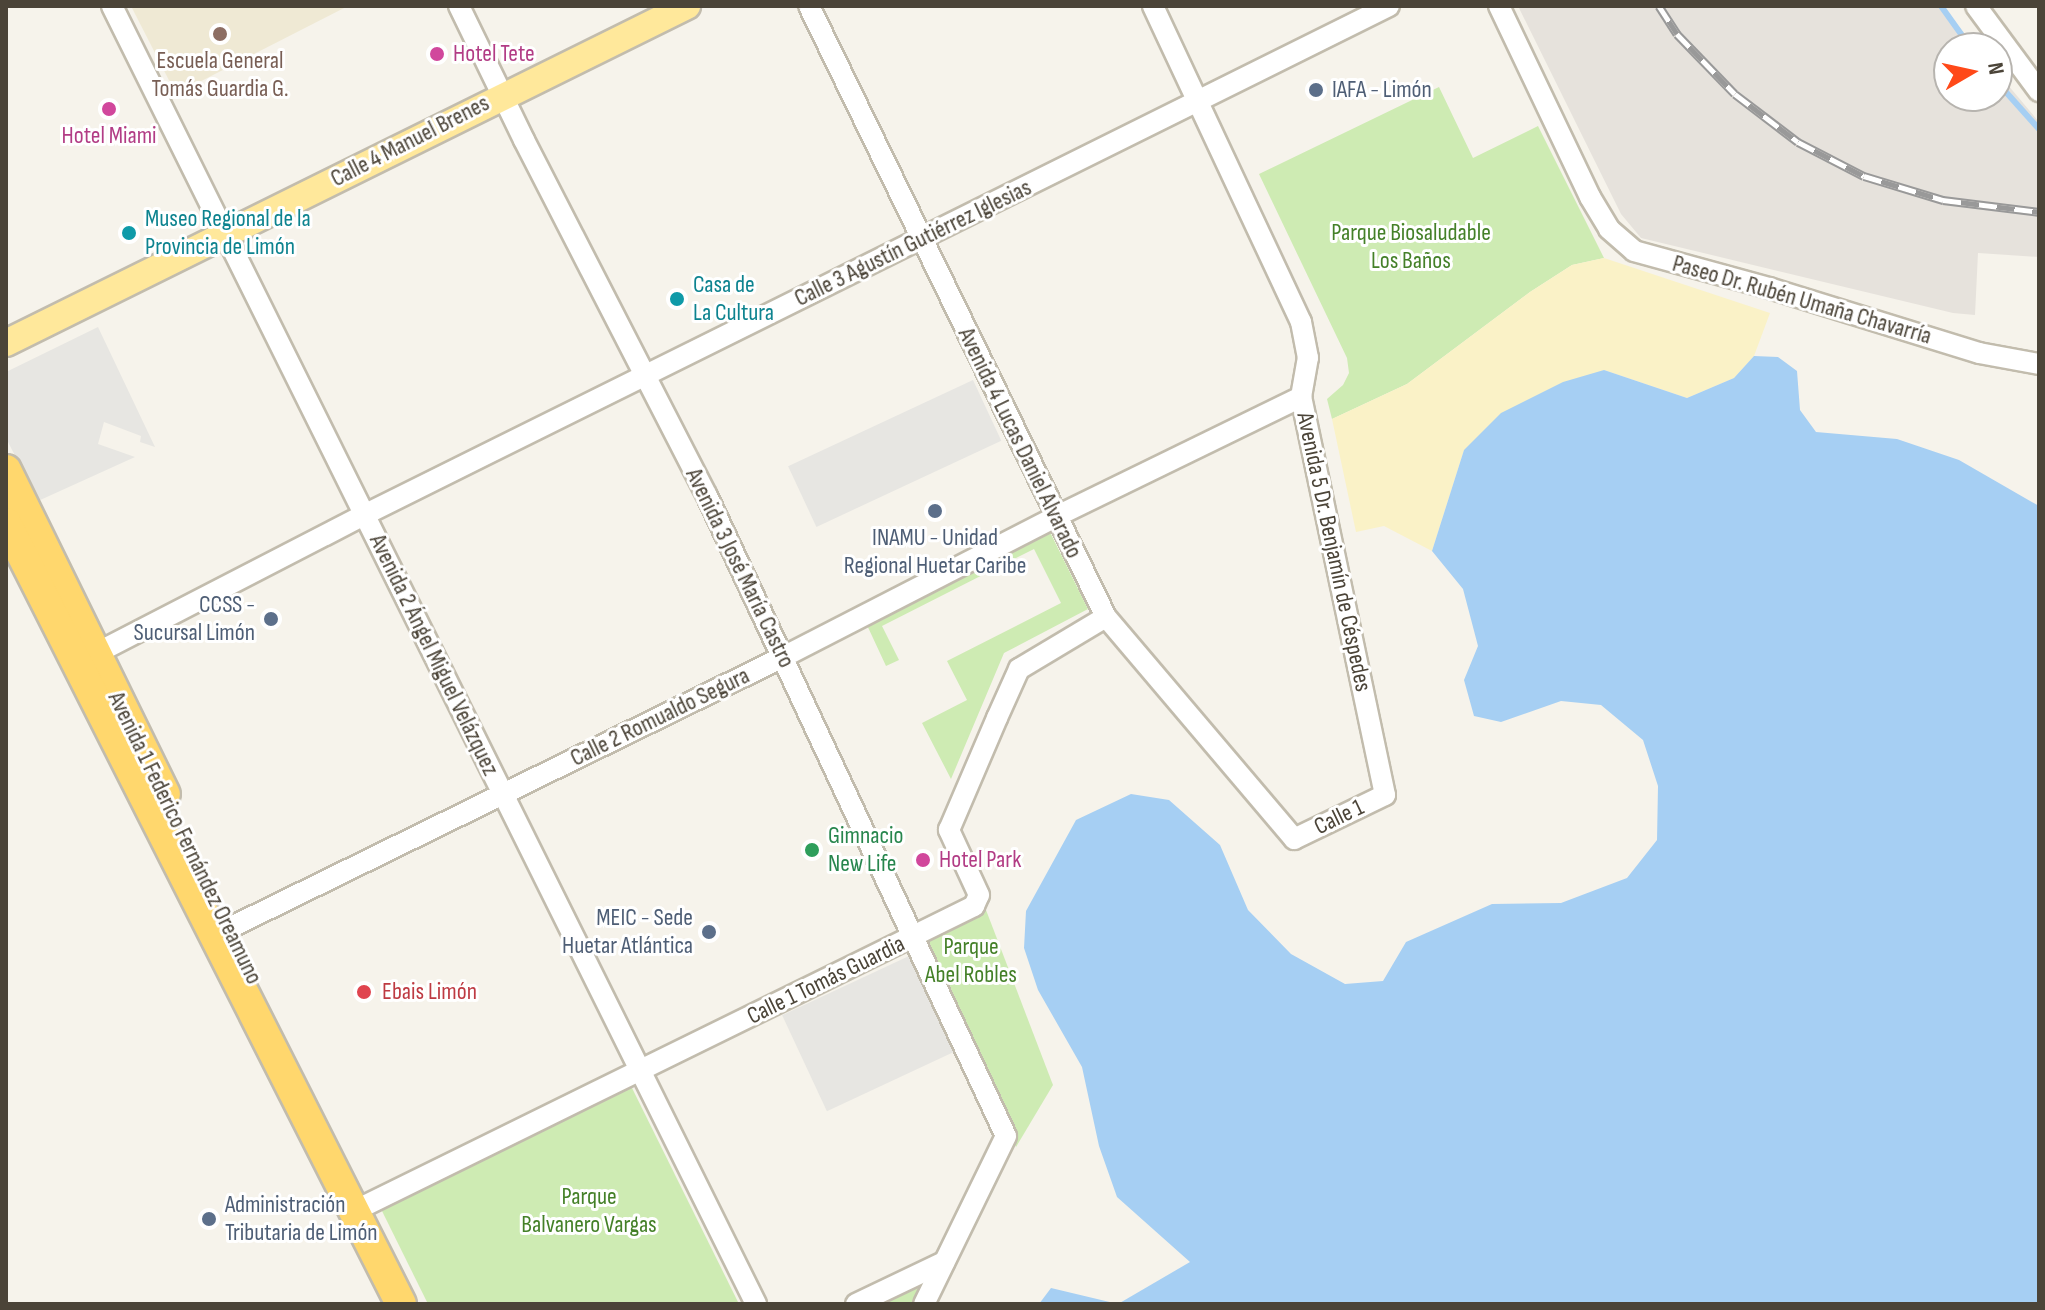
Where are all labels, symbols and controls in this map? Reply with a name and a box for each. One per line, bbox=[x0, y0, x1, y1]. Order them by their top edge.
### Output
marker: Escuela General Tomás Guardia G. bbox=[211, 25, 229, 43]
north arrow bbox=[1933, 32, 2013, 112]
place label: Hotel Tete bbox=[453, 40, 535, 68]
marker: Hotel Tete bbox=[428, 45, 446, 63]
place label: Escuela General Tomás Guardia G. bbox=[151, 47, 289, 103]
text: N bbox=[1981, 61, 2009, 76]
place label: IAFA - Limón bbox=[1332, 76, 1432, 104]
marker: IAFA - Limón bbox=[1307, 81, 1325, 99]
street label: Calle 4 Manuel Brenes bbox=[326, 89, 494, 193]
marker: Hotel Miami bbox=[100, 100, 118, 118]
place label: Hotel Miami bbox=[61, 122, 157, 150]
street label: Calle 3 Agustín Gutiérrez Iglesias bbox=[790, 173, 1036, 313]
place label: Museo Regional de la Provincia de Limón bbox=[145, 205, 311, 261]
park label: Parque Biosaludable Los Baños bbox=[1331, 219, 1491, 275]
marker: Museo Regional de la Provincia de Limón bbox=[120, 224, 138, 242]
street label: Paseo Dr. Rubén Umaña Chavarría bbox=[1669, 249, 1935, 351]
place label: Casa de La Cultura bbox=[693, 271, 774, 327]
marker: Casa de La Cultura bbox=[668, 290, 686, 308]
street label: Avenida 4 Lucas Daniel Alvarado bbox=[952, 323, 1088, 563]
street label: Avenida 5 Dr. Benjamín de Céspedes bbox=[1290, 410, 1378, 694]
street label: Avenida 3 José María Castro bbox=[679, 464, 801, 672]
marker: INAMU - Unidad Regional Huetar Caribe bbox=[926, 502, 944, 520]
place label: INAMU - Unidad Regional Huetar Caribe bbox=[844, 524, 1026, 580]
street label: Avenida 2 Ángel Miguel Velázquez bbox=[363, 530, 505, 780]
place label: CCSS - Sucursal Limón bbox=[134, 591, 255, 647]
marker: CCSS - Sucursal Limón bbox=[262, 610, 280, 628]
street label: Calle 2 Romualdo Segura bbox=[566, 661, 754, 773]
street label: Avenida 1 Federico Fernández Oreamuno bbox=[102, 687, 268, 989]
street label: Calle 1 bbox=[1310, 793, 1368, 841]
place label: Gimnacio New Life bbox=[828, 822, 903, 878]
marker: Gimnacio New Life bbox=[803, 841, 821, 859]
place label: Hotel Park bbox=[939, 846, 1021, 874]
marker: Hotel Park bbox=[914, 851, 932, 869]
place label: MEIC - Sede Huetar Atlántica bbox=[562, 904, 693, 960]
marker: MEIC - Sede Huetar Atlántica bbox=[700, 923, 718, 941]
street label: Calle 1 Tomás Guardia bbox=[742, 929, 910, 1031]
park label: Parque Abel Robles bbox=[925, 933, 1017, 989]
place label: Ebais Limón bbox=[382, 978, 477, 1006]
marker: Ebais Limón bbox=[353, 981, 375, 1003]
park label: Parque Balvanero Vargas bbox=[521, 1183, 657, 1239]
place label: Administración Tributaria de Limón bbox=[225, 1191, 378, 1247]
marker: Administración Tributaria de Limón bbox=[200, 1210, 218, 1228]

